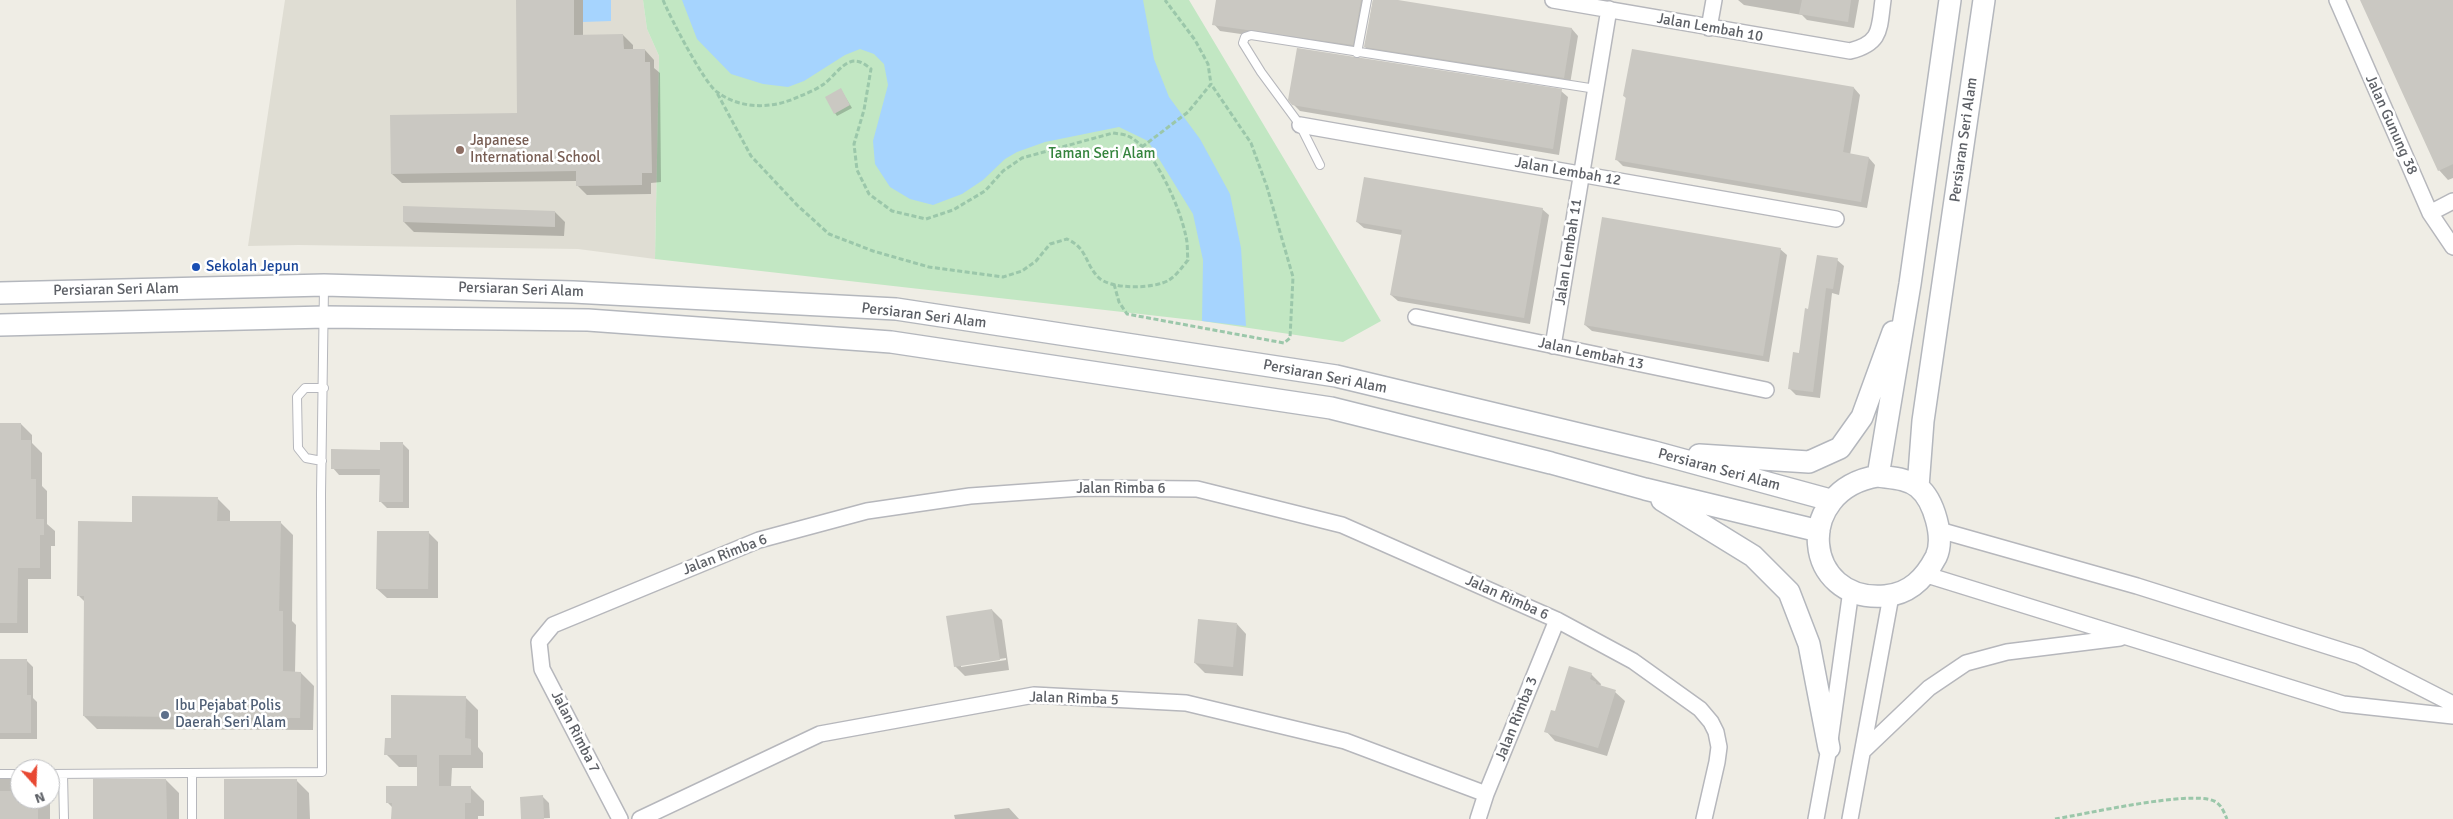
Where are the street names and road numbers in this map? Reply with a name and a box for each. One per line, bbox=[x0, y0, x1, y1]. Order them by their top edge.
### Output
street label: Jalan Lembah 10 bbox=[1655, 10, 1765, 46]
street label: Jalan Gunung 38 bbox=[2361, 72, 2421, 178]
street label: Persiaran Seri Alam bbox=[1946, 76, 1982, 204]
street label: Jalan Lembah 12 bbox=[1513, 154, 1623, 190]
street label: Jalan Lembah 11 bbox=[1552, 197, 1586, 307]
street label: Persiaran Seri Alam bbox=[458, 279, 584, 301]
street label: Persiaran Seri Alam bbox=[53, 280, 179, 300]
street label: Persiaran Seri Alam bbox=[860, 299, 988, 333]
street label: Jalan Lembah 13 bbox=[1537, 334, 1645, 374]
street label: Persiaran Seri Alam bbox=[1261, 356, 1389, 398]
street label: Persiaran Seri Alam bbox=[1656, 445, 1782, 495]
street label: Jalan Rimba 6 bbox=[1076, 480, 1166, 498]
street label: Jalan Rimba 6 bbox=[680, 531, 770, 579]
street label: Jalan Rimba 6 bbox=[1463, 572, 1551, 624]
street label: Jalan Rimba 3 bbox=[1492, 674, 1542, 764]
street label: Jalan Rimba 7 bbox=[547, 688, 603, 776]
street label: Jalan Rimba 5 bbox=[1029, 688, 1119, 710]

